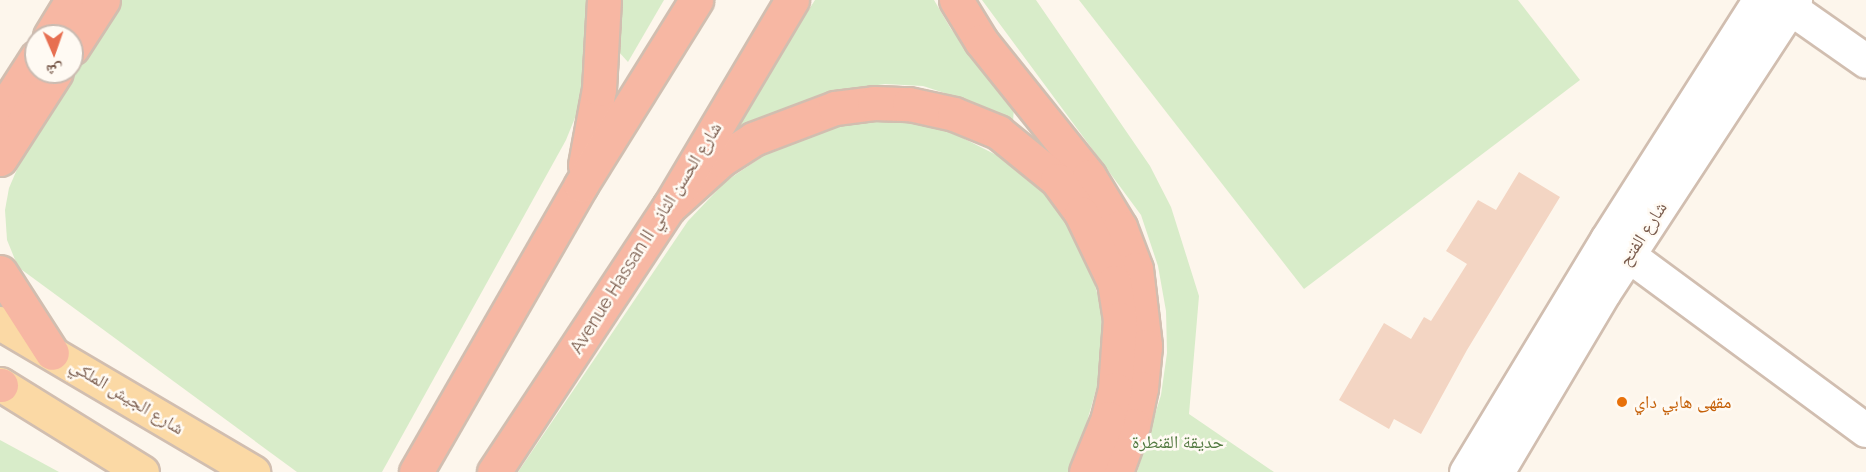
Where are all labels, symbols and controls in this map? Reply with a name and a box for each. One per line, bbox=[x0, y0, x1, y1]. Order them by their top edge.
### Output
north arrow bbox=[24, 24, 84, 84]
text: ش bbox=[46, 61, 63, 80]
street label: Avenue Hassan II شارع الحسن الثاني bbox=[566, 118, 726, 358]
street label: شارع الفتح bbox=[1614, 198, 1672, 270]
street label: شارع الجيش الملكي bbox=[66, 355, 188, 439]
place label: مقهى هابي داي bbox=[1634, 391, 1731, 413]
marker: مقهى هابي داي bbox=[1615, 395, 1629, 409]
park label: حديقة القنطرة bbox=[1132, 431, 1224, 453]

